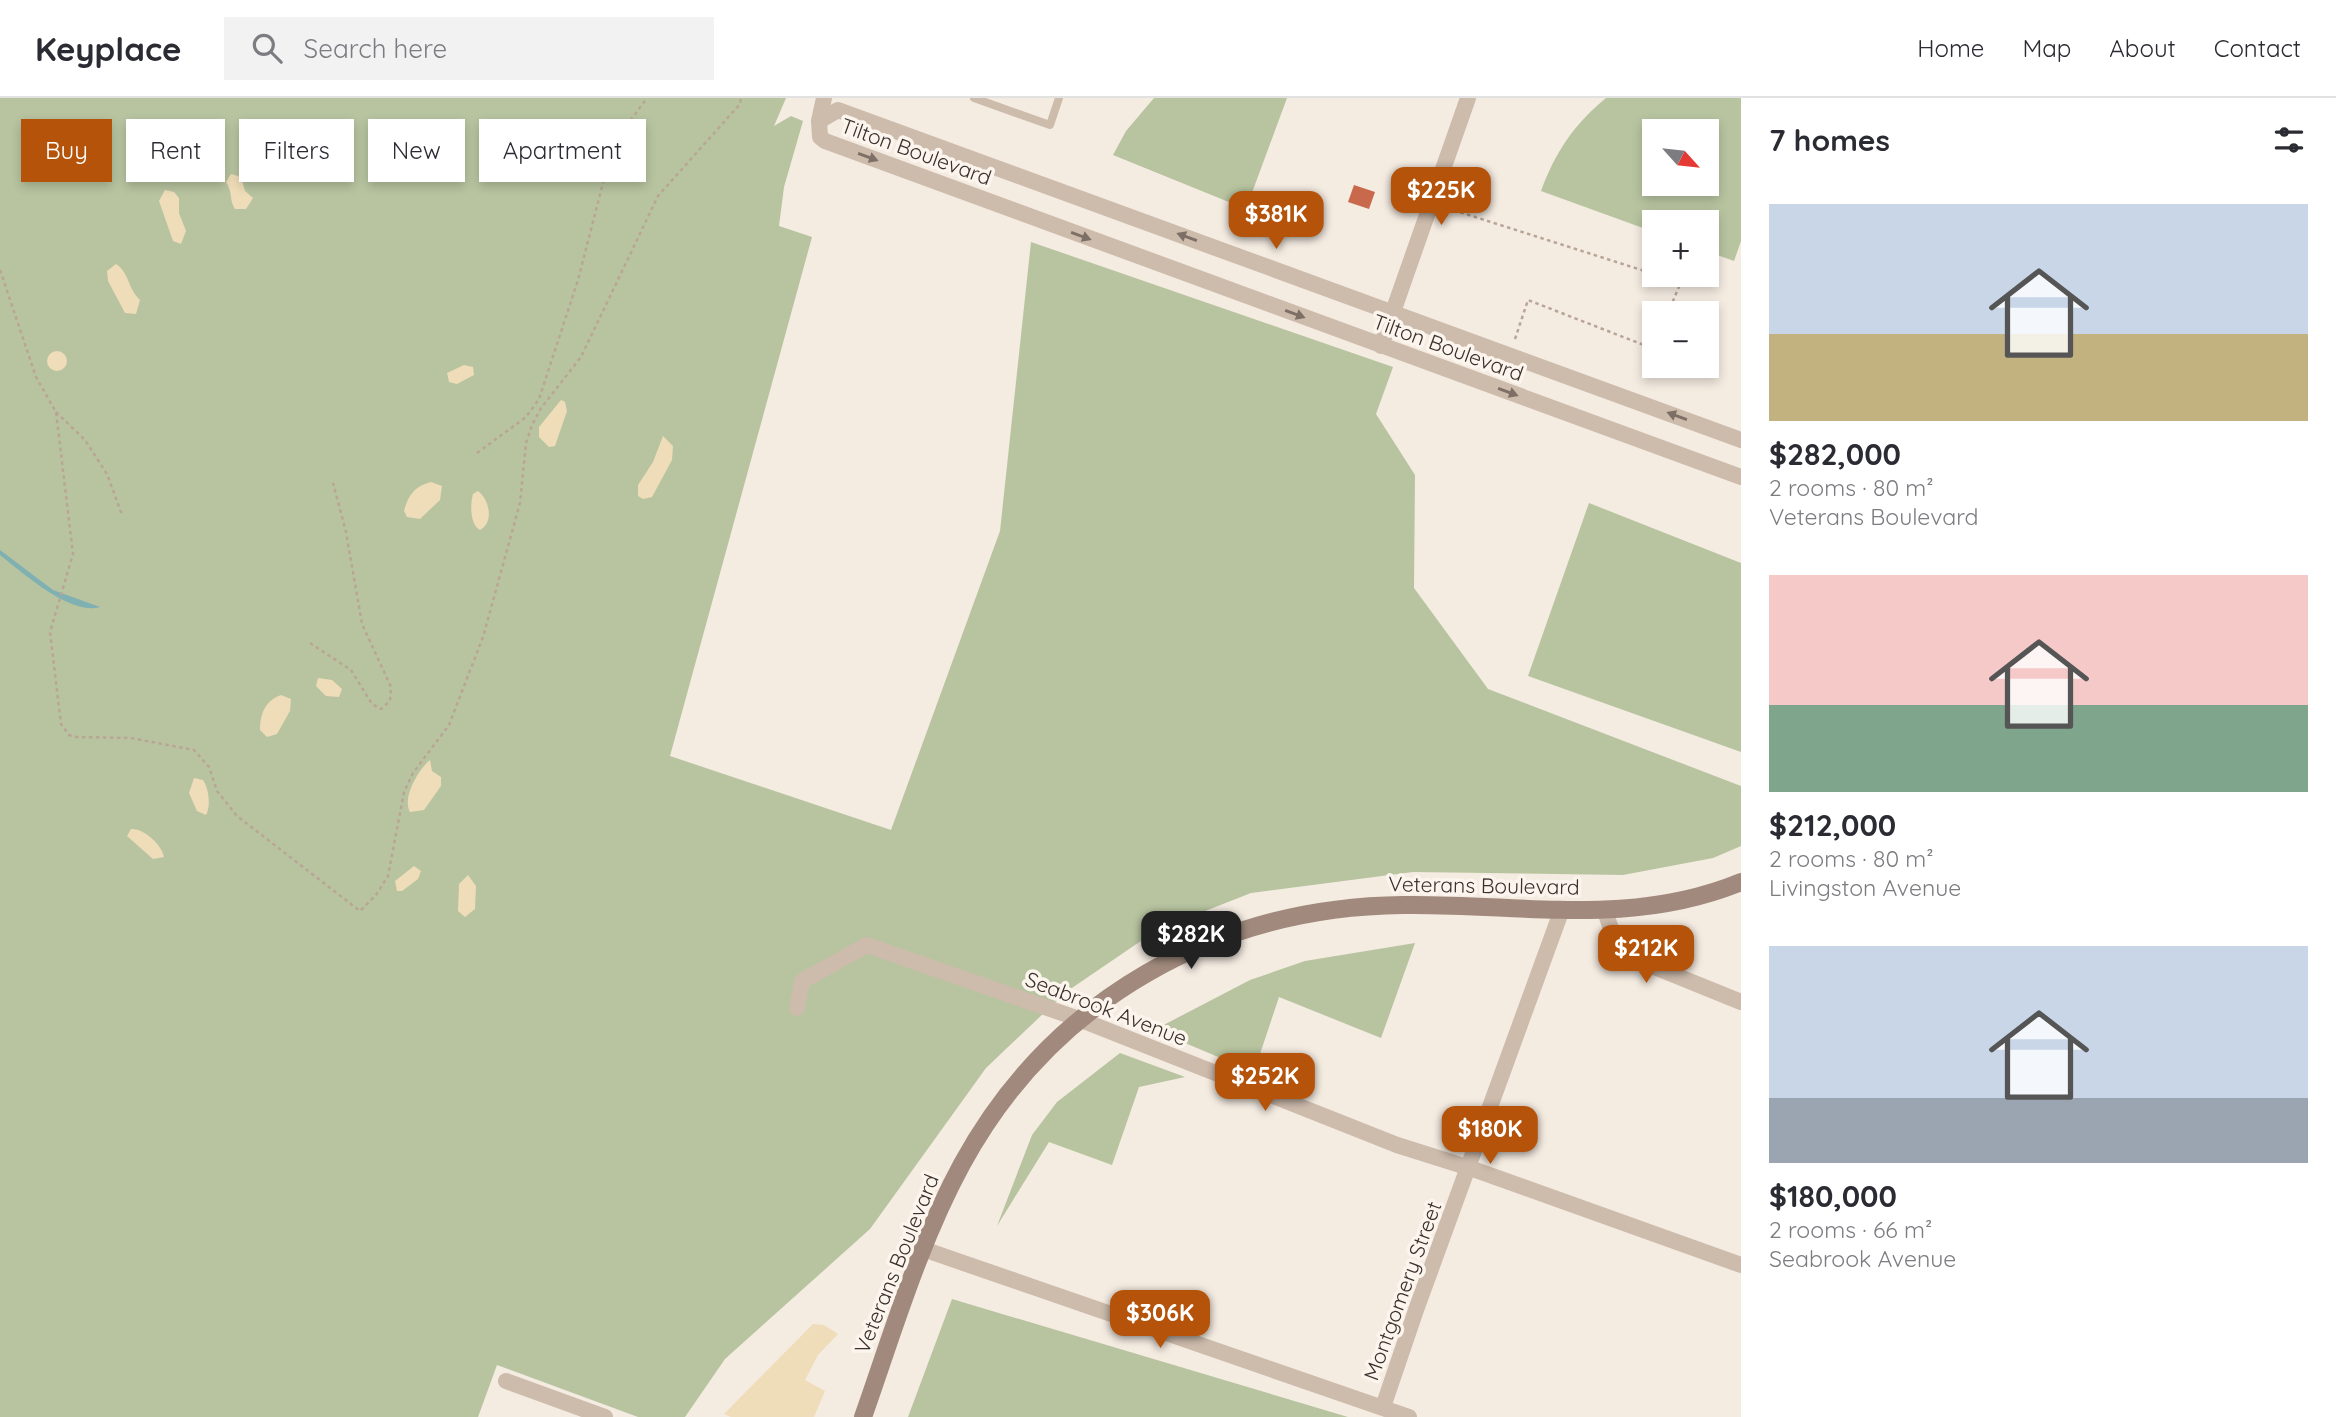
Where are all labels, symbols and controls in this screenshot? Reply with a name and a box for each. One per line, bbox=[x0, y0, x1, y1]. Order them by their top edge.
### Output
search box bbox=[224, 17, 714, 80]
text: Keyplace bbox=[35, 28, 182, 69]
icon: search bbox=[248, 29, 286, 67]
text: Search here bbox=[304, 32, 447, 65]
text: Home bbox=[1917, 33, 1984, 63]
text: Map bbox=[2022, 33, 2071, 63]
text: About bbox=[2109, 33, 2176, 63]
text: Contact bbox=[2214, 33, 2301, 63]
street label: Tilton Boulevard bbox=[838, 112, 995, 190]
chip: Buy bbox=[21, 119, 112, 182]
chip: Rent bbox=[126, 119, 225, 182]
chip: Filters bbox=[239, 119, 354, 182]
chip: New bbox=[368, 119, 465, 182]
chip: Apartment bbox=[479, 119, 646, 182]
north arrow bbox=[1642, 119, 1718, 196]
map controls bbox=[1642, 119, 1719, 378]
text: 7 homes bbox=[1769, 121, 1890, 159]
icon: filters bbox=[2270, 121, 2308, 159]
one-way arrow bbox=[857, 152, 878, 163]
pin: $225K bbox=[1392, 167, 1490, 227]
text: $225K bbox=[1407, 175, 1475, 204]
pin: $381K bbox=[1227, 192, 1325, 251]
text: $381K bbox=[1245, 199, 1307, 228]
button: + bbox=[1642, 210, 1719, 287]
one-way arrow bbox=[1070, 230, 1091, 241]
one-way arrow bbox=[1177, 231, 1198, 242]
icon: home bbox=[1976, 250, 2102, 376]
button: − bbox=[1642, 301, 1719, 378]
street label: Tilton Boulevard bbox=[1370, 308, 1527, 386]
one-way arrow bbox=[1284, 309, 1305, 320]
one-way arrow bbox=[1498, 386, 1519, 397]
one-way arrow bbox=[1667, 410, 1688, 421]
text: $282,000 bbox=[1769, 435, 1901, 473]
text: 2 rooms · 80 m² bbox=[1769, 473, 1934, 502]
text: Veterans Boulevard bbox=[1769, 502, 1979, 531]
icon: home bbox=[1976, 621, 2102, 747]
text: $212,000 bbox=[1769, 806, 1896, 844]
text: 2 rooms · 80 m² bbox=[1769, 844, 1934, 873]
street label: Veterans Boulevard bbox=[1388, 870, 1580, 900]
text: Livingston Avenue bbox=[1769, 873, 1961, 902]
pin: $282K bbox=[1142, 912, 1240, 971]
text: $282K bbox=[1157, 919, 1225, 948]
pin: $212K bbox=[1597, 926, 1695, 985]
text: $212K bbox=[1614, 933, 1678, 962]
street label: Seabrook Avenue bbox=[1022, 965, 1191, 1051]
icon: home bbox=[1976, 992, 2102, 1118]
pin: $252K bbox=[1216, 1054, 1314, 1113]
text: $252K bbox=[1231, 1061, 1299, 1090]
pin: $180K bbox=[1441, 1107, 1539, 1166]
text: $180K bbox=[1458, 1114, 1522, 1143]
street label: Veterans Boulevard bbox=[848, 1170, 944, 1357]
text: $180,000 bbox=[1769, 1177, 1897, 1215]
street label: Montgomery Street bbox=[1358, 1198, 1447, 1384]
text: 2 rooms · 66 m² bbox=[1769, 1215, 1932, 1244]
text: Seabrook Avenue bbox=[1769, 1244, 1956, 1273]
pin: $306K bbox=[1111, 1290, 1209, 1350]
text: $306K bbox=[1126, 1298, 1194, 1327]

